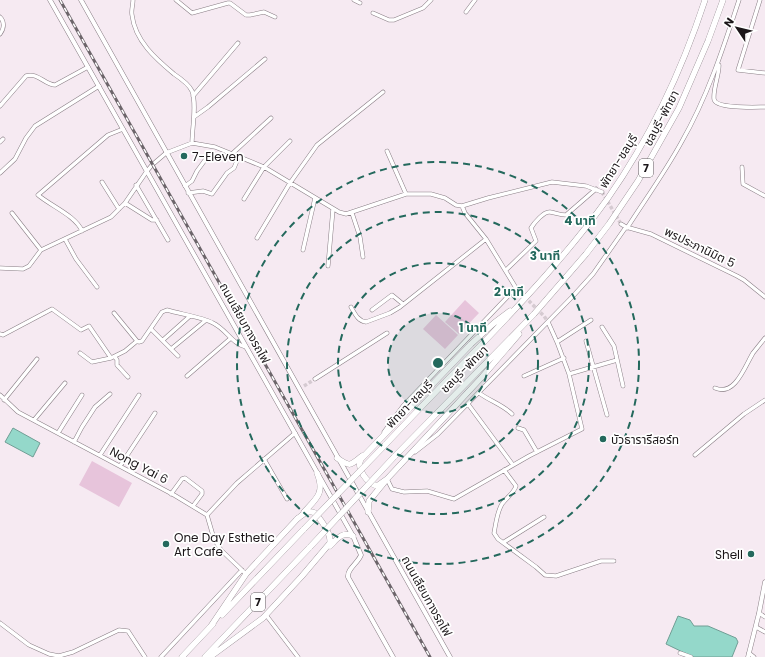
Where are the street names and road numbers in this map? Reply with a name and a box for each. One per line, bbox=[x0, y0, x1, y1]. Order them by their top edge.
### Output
street label: ชลบุรี-พัทยา bbox=[639, 87, 683, 149]
street label: พัทยา-ชลบุรี bbox=[595, 131, 641, 191]
road number: 7 bbox=[639, 159, 653, 177]
street label: พรประภานิมิต 5 bbox=[662, 223, 738, 271]
street label: ถนนเลียบทางรถไฟ bbox=[216, 280, 274, 366]
street label: ชลบุรี-พัทยา bbox=[436, 341, 492, 397]
street label: พัทยา-ชลบุรี bbox=[382, 376, 436, 432]
street label: Nong Yai 6 bbox=[107, 442, 171, 488]
street label: ถนนเลียบทางรถไฟ bbox=[398, 553, 456, 639]
road number: 7 bbox=[251, 593, 265, 611]

